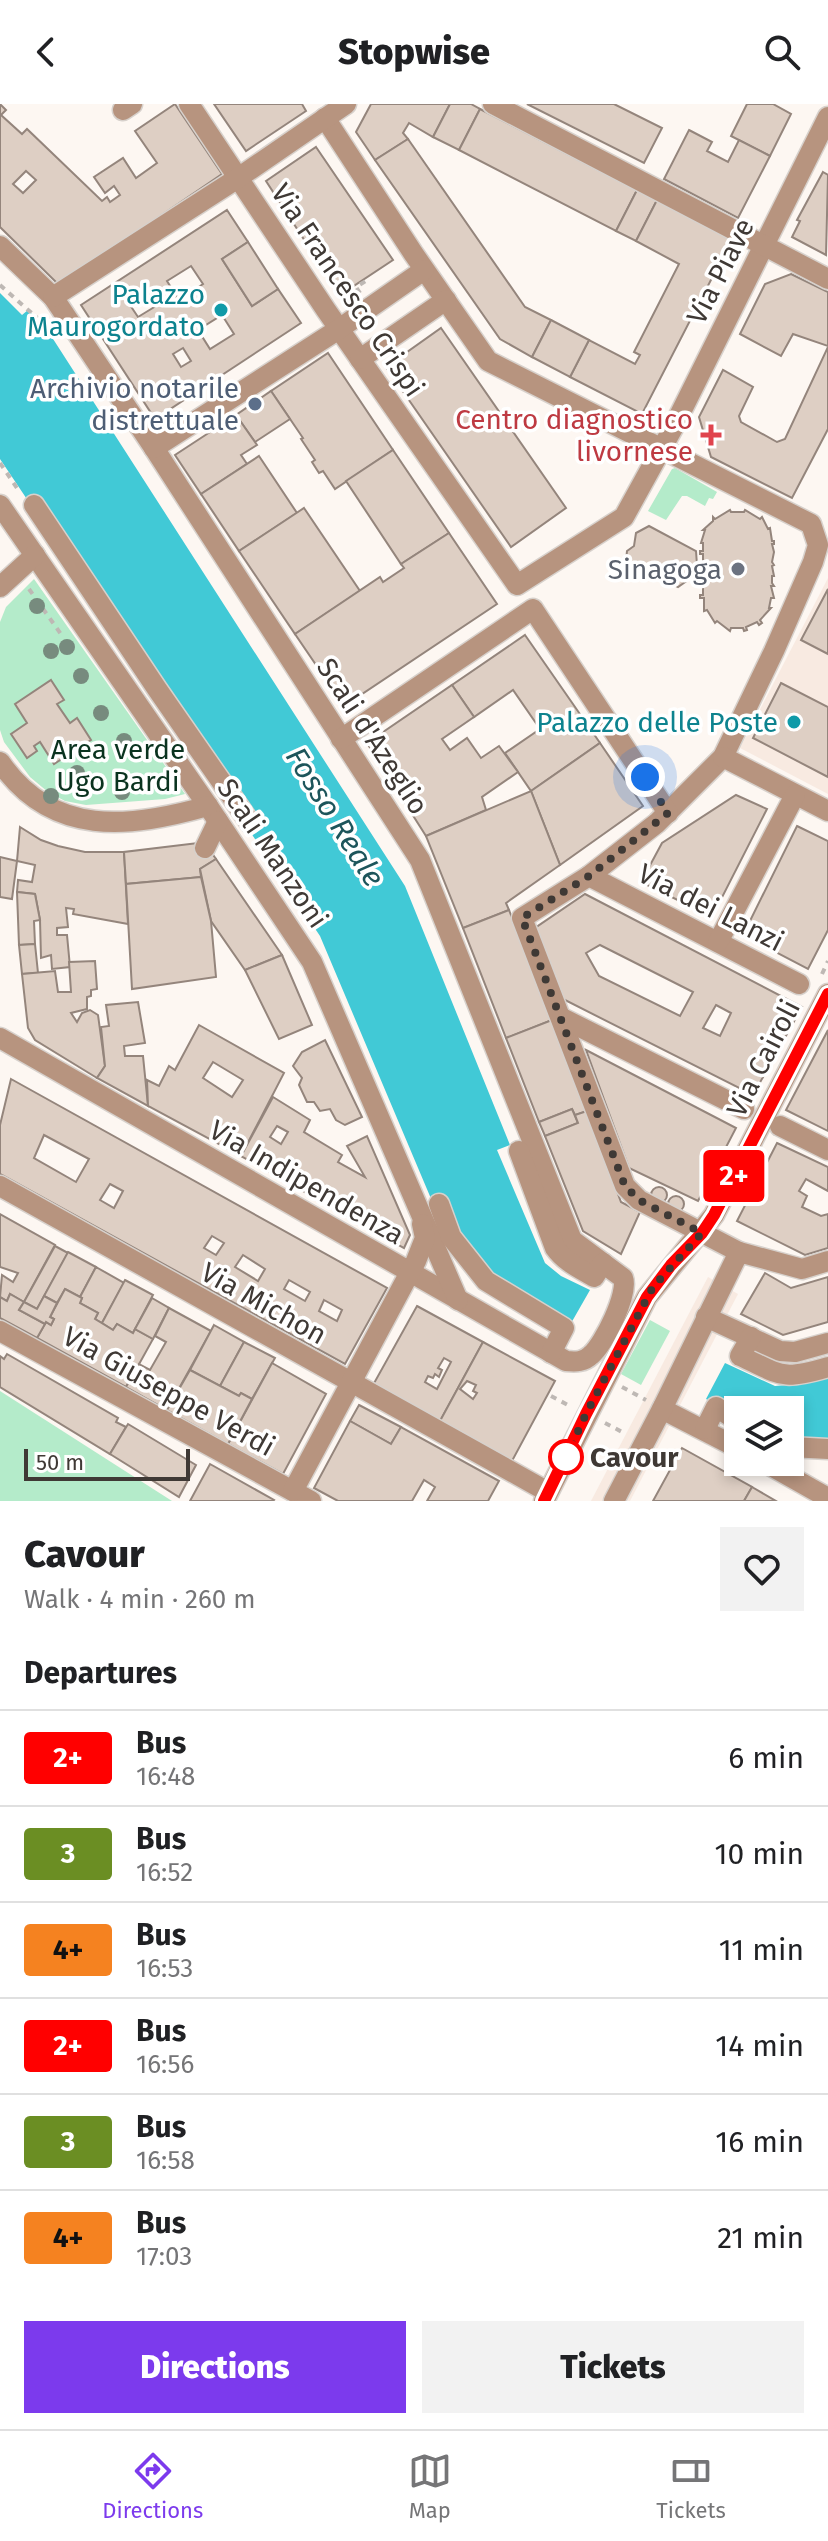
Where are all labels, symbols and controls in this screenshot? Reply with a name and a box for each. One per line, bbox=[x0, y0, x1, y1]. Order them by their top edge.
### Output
icon: back bbox=[24, 30, 68, 74]
text: Stopwise bbox=[338, 30, 490, 74]
icon: search bbox=[760, 30, 804, 74]
street label: Via Francesco Crispi bbox=[264, 178, 431, 403]
street label: Via Piave bbox=[680, 213, 761, 330]
place label: Palazzo Maurogordato bbox=[27, 278, 205, 343]
marker: Palazzo Maurogordato bbox=[212, 301, 230, 319]
place label: Archivio notarile distrettuale bbox=[30, 372, 239, 437]
marker: Archivio notarile distrettuale bbox=[246, 395, 264, 413]
place label: Centro diagnostico livornese bbox=[455, 403, 693, 468]
marker: Centro diagnostico livornese bbox=[700, 424, 722, 446]
place label: Sinagoga bbox=[608, 553, 722, 586]
marker: Sinagoga bbox=[729, 560, 747, 578]
street label: Scali d'Azeglio bbox=[310, 652, 435, 820]
place label: Palazzo delle Poste bbox=[536, 706, 778, 739]
marker: Palazzo delle Poste bbox=[785, 713, 803, 731]
park label: Area verde Ugo Bardi bbox=[51, 733, 185, 798]
water label: Fosso Reale bbox=[278, 741, 392, 893]
your location bbox=[625, 757, 665, 797]
street label: Scali Manzoni bbox=[211, 772, 335, 934]
street label: Via dei Lanzi bbox=[633, 857, 789, 958]
street label: Via Cairoli bbox=[720, 994, 807, 1122]
street label: Via Indipendenza bbox=[204, 1113, 410, 1252]
line badge: 2+ bbox=[698, 1150, 770, 1202]
text: 2+ bbox=[719, 1159, 749, 1192]
street label: Via Michon bbox=[195, 1255, 332, 1351]
street label: Via Giuseppe Verdi bbox=[57, 1320, 280, 1463]
map controls bbox=[724, 1396, 804, 1476]
button: layers bbox=[724, 1396, 804, 1476]
marker: Cavour bbox=[549, 1440, 583, 1474]
place label: Cavour bbox=[590, 1441, 679, 1474]
scale bar bbox=[24, 1445, 190, 1481]
text: 50 m bbox=[36, 1449, 84, 1476]
button: heart bbox=[720, 1527, 804, 1611]
text: Cavour bbox=[24, 1531, 145, 1577]
text: Walk · 4 min · 260 m bbox=[24, 1584, 256, 1615]
text: Departures bbox=[24, 1655, 177, 1691]
text: Bus bbox=[136, 1725, 186, 1761]
text: 6 min bbox=[728, 1740, 804, 1776]
text: 2+ bbox=[53, 1741, 83, 1774]
text: 16:48 bbox=[136, 1761, 195, 1792]
text: Bus bbox=[136, 1821, 186, 1857]
text: 10 min bbox=[715, 1836, 804, 1872]
text: 3 bbox=[61, 1837, 75, 1870]
text: 16:52 bbox=[136, 1857, 193, 1888]
text: Bus bbox=[136, 1917, 186, 1953]
text: 11 min bbox=[719, 1932, 804, 1968]
text: 4+ bbox=[53, 1933, 83, 1966]
text: 16:53 bbox=[136, 1953, 193, 1984]
text: Bus bbox=[136, 2013, 186, 2049]
text: 14 min bbox=[715, 2028, 804, 2064]
text: 2+ bbox=[53, 2029, 83, 2062]
text: 16:56 bbox=[136, 2049, 194, 2080]
text: Bus bbox=[136, 2109, 186, 2145]
text: 16 min bbox=[715, 2124, 804, 2160]
text: 3 bbox=[61, 2125, 75, 2158]
text: 16:58 bbox=[136, 2145, 195, 2176]
text: Bus bbox=[136, 2205, 186, 2241]
text: 21 min bbox=[717, 2220, 804, 2256]
text: 4+ bbox=[53, 2221, 83, 2254]
text: 17:03 bbox=[136, 2241, 192, 2272]
button: Directions bbox=[24, 2321, 406, 2413]
button: Tickets bbox=[422, 2321, 804, 2413]
tab: Directions bbox=[102, 2449, 203, 2524]
tab: Map bbox=[408, 2449, 452, 2524]
tab: Tickets bbox=[656, 2449, 726, 2524]

